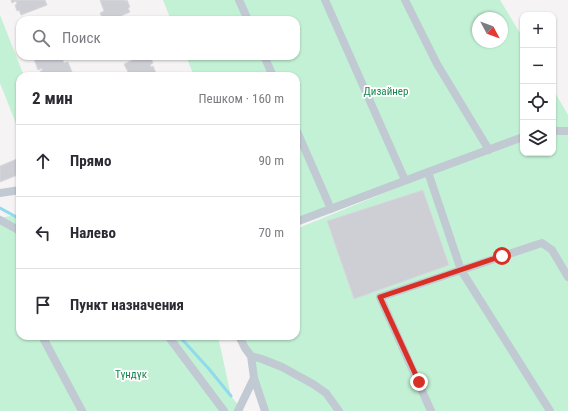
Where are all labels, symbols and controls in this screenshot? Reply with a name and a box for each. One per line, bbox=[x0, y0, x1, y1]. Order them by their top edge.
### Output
north arrow bbox=[472, 12, 508, 48]
map controls bbox=[520, 12, 556, 156]
button: + bbox=[520, 12, 556, 48]
search box bbox=[16, 16, 300, 60]
icon: search bbox=[30, 27, 52, 49]
text: Поиск bbox=[62, 29, 101, 47]
button: − bbox=[520, 48, 556, 84]
button: locate bbox=[520, 84, 556, 120]
park label: Дизайнер bbox=[364, 85, 408, 98]
text: 2 мин bbox=[32, 88, 73, 108]
text: Пешком · 160 m bbox=[198, 91, 284, 106]
button: layers bbox=[520, 120, 556, 156]
icon: ahead bbox=[32, 150, 54, 172]
text: Прямо bbox=[70, 152, 111, 170]
text: 90 m bbox=[258, 153, 284, 168]
icon: left bbox=[32, 222, 54, 244]
text: Налево bbox=[70, 224, 116, 242]
text: 70 m bbox=[258, 225, 284, 240]
route start bbox=[493, 247, 511, 265]
icon: arrive bbox=[32, 294, 54, 316]
text: Пункт назначения bbox=[70, 296, 184, 314]
park label: Түндүк bbox=[115, 368, 148, 381]
route end bbox=[410, 373, 428, 391]

